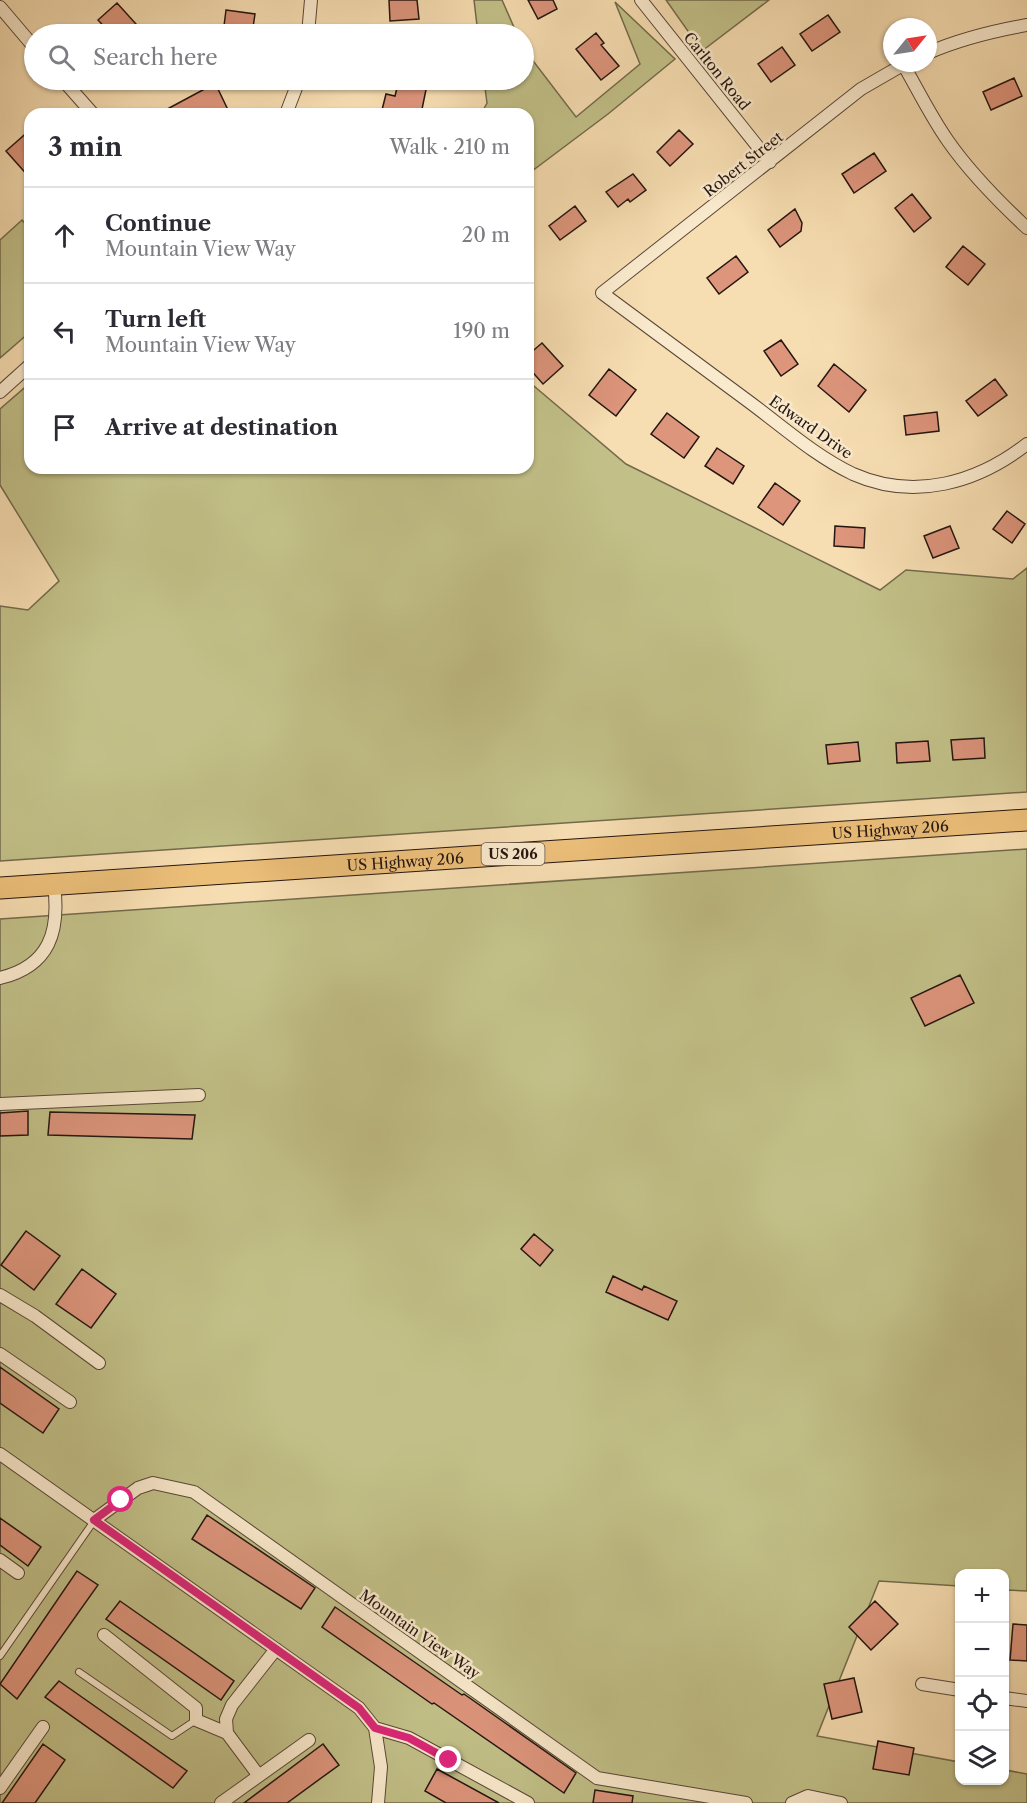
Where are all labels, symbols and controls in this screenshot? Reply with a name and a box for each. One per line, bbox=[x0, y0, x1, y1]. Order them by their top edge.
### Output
north arrow bbox=[883, 18, 937, 72]
search box bbox=[24, 24, 534, 90]
street label: Carlton Road bbox=[680, 28, 754, 114]
icon: search bbox=[45, 41, 78, 74]
text: Search here bbox=[93, 44, 218, 71]
street label: Robert Street bbox=[699, 127, 787, 201]
text: 3 min bbox=[48, 131, 122, 163]
text: Walk · 210 m bbox=[389, 135, 510, 159]
text: Continue bbox=[105, 210, 211, 237]
icon: ahead bbox=[48, 219, 81, 252]
text: 20 m bbox=[462, 223, 510, 247]
text: Mountain View Way bbox=[105, 237, 296, 261]
text: Turn left bbox=[105, 306, 206, 333]
icon: left bbox=[48, 315, 81, 348]
text: 190 m bbox=[453, 319, 510, 343]
text: Mountain View Way bbox=[105, 333, 296, 357]
street label: Edward Drive bbox=[766, 391, 856, 463]
icon: arrive bbox=[48, 411, 81, 444]
text: Arrive at destination bbox=[105, 414, 338, 441]
street label: US Highway 206 bbox=[831, 816, 949, 842]
road number: US 206 bbox=[482, 843, 544, 865]
street label: US Highway 206 bbox=[346, 848, 464, 875]
route start bbox=[107, 1486, 133, 1512]
map controls bbox=[955, 1569, 1009, 1785]
button: + bbox=[955, 1569, 1009, 1623]
street label: Mountain View Way bbox=[356, 1585, 485, 1683]
button: − bbox=[955, 1623, 1009, 1677]
button: locate bbox=[955, 1677, 1009, 1731]
button: layers bbox=[955, 1731, 1009, 1785]
route end bbox=[435, 1746, 461, 1772]

